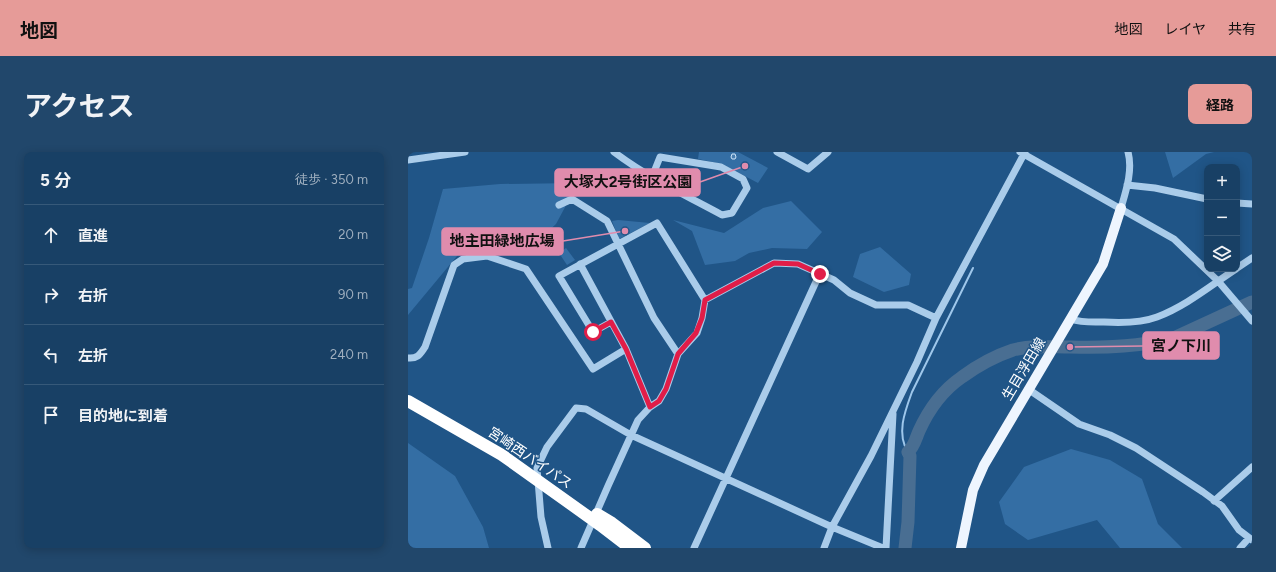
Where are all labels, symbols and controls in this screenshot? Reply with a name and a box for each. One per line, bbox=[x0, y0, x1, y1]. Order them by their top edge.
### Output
text: 地図 bbox=[20, 19, 58, 42]
text: 地図 bbox=[1114, 21, 1142, 38]
text: レイヤ bbox=[1164, 21, 1206, 38]
text: 共有 bbox=[1228, 21, 1256, 38]
button: 経路 bbox=[1188, 84, 1252, 124]
text: アクセス bbox=[24, 89, 135, 123]
map controls bbox=[1204, 164, 1240, 272]
button: + bbox=[1204, 164, 1240, 200]
callout: 大塚大2号街区公園 bbox=[555, 169, 700, 196]
text: 5 分 bbox=[40, 170, 71, 190]
text: 徒歩 · 350 m bbox=[295, 172, 368, 187]
text: 大塚大2号街区公園 bbox=[564, 173, 692, 191]
button: − bbox=[1204, 200, 1240, 236]
icon: ahead bbox=[40, 224, 62, 246]
text: 直進 bbox=[78, 227, 108, 245]
text: 20 m bbox=[338, 227, 368, 242]
callout: 地主田緑地広場 bbox=[442, 228, 563, 255]
text: 地主田緑地広場 bbox=[449, 232, 555, 250]
button: layers bbox=[1204, 236, 1240, 272]
route end bbox=[811, 265, 829, 283]
icon: right bbox=[40, 284, 62, 306]
text: 右折 bbox=[78, 287, 108, 305]
text: 90 m bbox=[338, 287, 368, 302]
route start bbox=[584, 323, 602, 341]
callout: 宮ノ下川 bbox=[1143, 332, 1219, 359]
street label: 生目浮田線 bbox=[999, 335, 1049, 403]
text: 宮ノ下川 bbox=[1151, 337, 1211, 355]
icon: left bbox=[40, 344, 62, 366]
text: 左折 bbox=[78, 347, 108, 365]
text: 240 m bbox=[330, 347, 368, 362]
icon: arrive bbox=[40, 404, 62, 426]
text: 目的地に到着 bbox=[78, 407, 168, 425]
street label: 宮崎西バイパス bbox=[485, 424, 575, 492]

